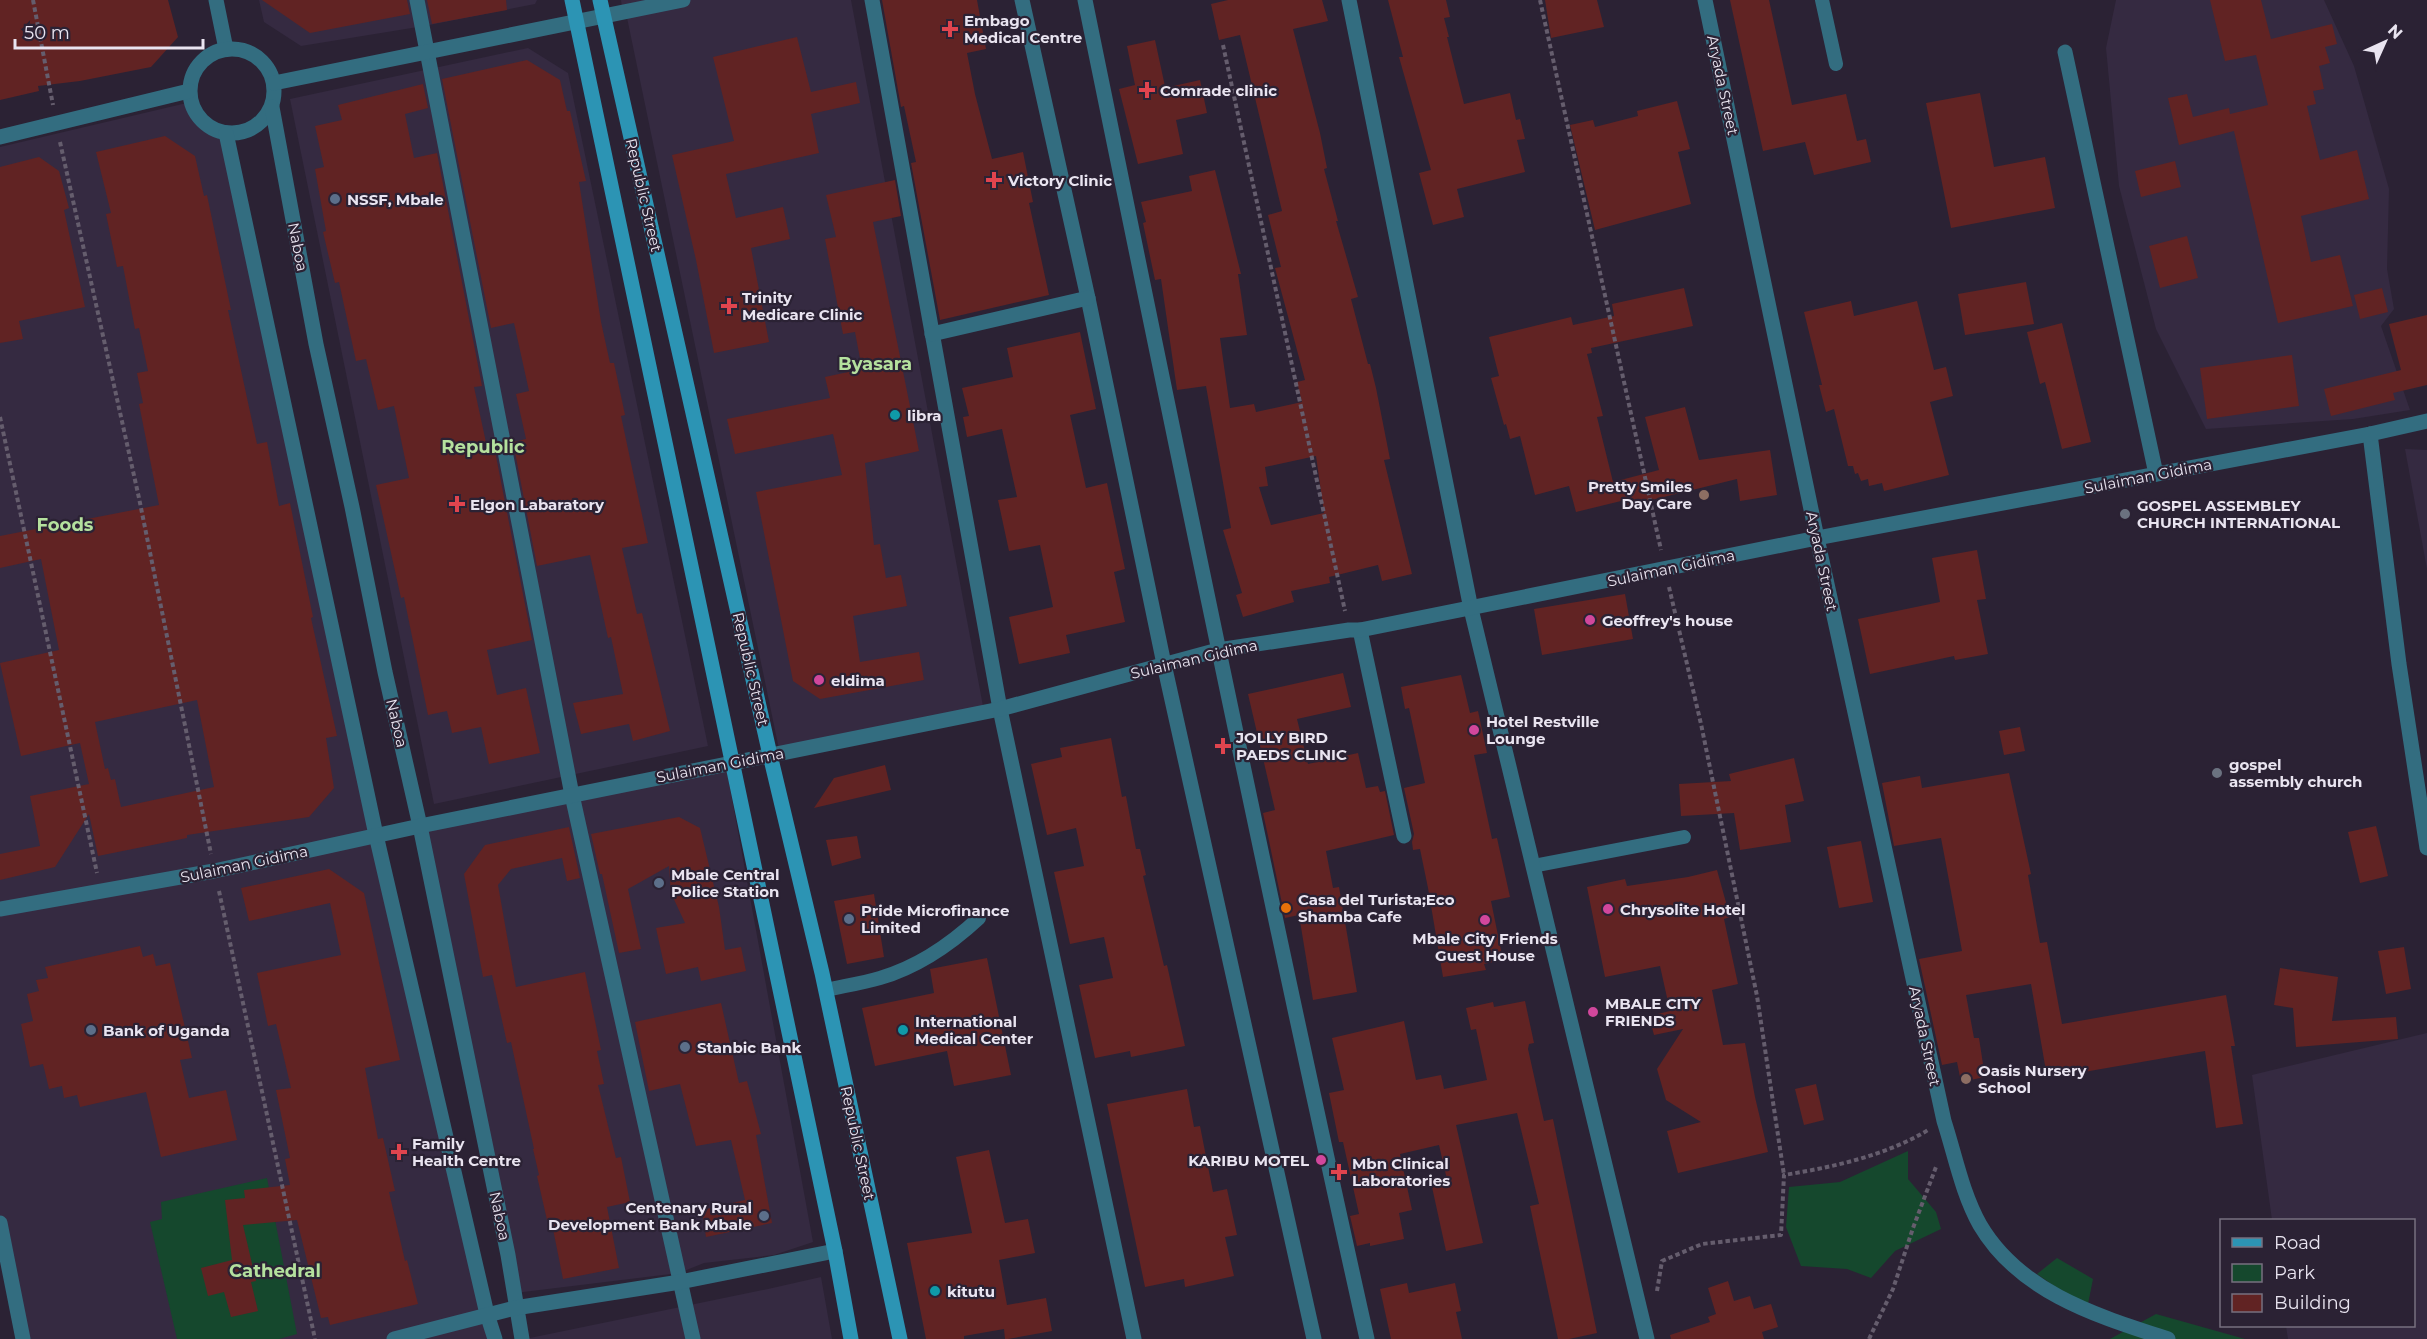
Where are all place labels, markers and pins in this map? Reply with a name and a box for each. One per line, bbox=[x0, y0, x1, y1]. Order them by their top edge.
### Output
place label: Embago Medical Centre bbox=[964, 11, 1082, 47]
marker: Embago Medical Centre bbox=[941, 20, 959, 38]
marker: Comrade clinic bbox=[1138, 81, 1156, 99]
place label: Comrade clinic bbox=[1160, 81, 1277, 100]
marker: Victory Clinic bbox=[985, 171, 1003, 189]
place label: Victory Clinic bbox=[1007, 171, 1112, 190]
place label: NSSF, Mbale bbox=[347, 190, 444, 209]
marker: NSSF, Mbale bbox=[328, 192, 342, 206]
place label: Trinity Medicare Clinic bbox=[742, 288, 863, 324]
marker: Trinity Medicare Clinic bbox=[720, 297, 738, 315]
place label: libra bbox=[907, 406, 942, 425]
marker: libra bbox=[888, 408, 902, 422]
place label: Pretty Smiles Day Care bbox=[1588, 477, 1692, 513]
marker: Pretty Smiles Day Care bbox=[1697, 488, 1711, 502]
marker: Elgon Labaratory bbox=[448, 495, 466, 513]
place label: Elgon Labaratory bbox=[470, 495, 605, 514]
place label: GOSPEL ASSEMBLEY CHURCH INTERNATIONAL bbox=[2137, 496, 2340, 532]
marker: GOSPEL ASSEMBLEY CHURCH INTERNATIONAL bbox=[2118, 507, 2132, 521]
place label: Geoffrey's house bbox=[1602, 611, 1733, 630]
marker: Geoffrey's house bbox=[1583, 613, 1597, 627]
place label: eldima bbox=[831, 671, 885, 690]
marker: eldima bbox=[812, 673, 826, 687]
place label: Hotel Restville Lounge bbox=[1486, 712, 1599, 748]
marker: Hotel Restville Lounge bbox=[1467, 723, 1481, 737]
place label: JOLLY BIRD PAEDS CLINIC bbox=[1235, 728, 1347, 764]
marker: JOLLY BIRD PAEDS CLINIC bbox=[1214, 737, 1232, 755]
place label: gospel assembly church bbox=[2229, 755, 2362, 791]
marker: gospel assembly church bbox=[2210, 766, 2224, 780]
place label: Mbale Central Police Station bbox=[671, 865, 780, 901]
marker: Mbale Central Police Station bbox=[652, 876, 666, 890]
place label: Casa del Turista;Eco Shamba Cafe bbox=[1298, 890, 1455, 926]
place label: Chrysolite Hotel bbox=[1620, 900, 1746, 919]
place label: Pride Microfinance Limited bbox=[861, 901, 1009, 937]
marker: Casa del Turista;Eco Shamba Cafe bbox=[1279, 901, 1293, 915]
marker: Chrysolite Hotel bbox=[1601, 902, 1615, 916]
marker: Pride Microfinance Limited bbox=[842, 912, 856, 926]
marker: Mbale City Friends Guest House bbox=[1478, 913, 1492, 927]
place label: Mbale City Friends Guest House bbox=[1412, 929, 1558, 965]
place label: MBALE CITY FRIENDS bbox=[1605, 994, 1702, 1030]
marker: MBALE CITY FRIENDS bbox=[1586, 1005, 1600, 1019]
place label: International Medical Center bbox=[915, 1012, 1034, 1048]
place label: Bank of Uganda bbox=[103, 1021, 230, 1040]
marker: Bank of Uganda bbox=[84, 1023, 98, 1037]
marker: International Medical Center bbox=[896, 1023, 910, 1037]
place label: Stanbic Bank bbox=[697, 1038, 802, 1057]
marker: Stanbic Bank bbox=[678, 1040, 692, 1054]
place label: Oasis Nursery School bbox=[1978, 1061, 2087, 1097]
marker: Oasis Nursery School bbox=[1959, 1072, 1973, 1086]
place label: Family Health Centre bbox=[412, 1134, 521, 1170]
marker: Family Health Centre bbox=[390, 1143, 408, 1161]
place label: KARIBU MOTEL bbox=[1188, 1151, 1309, 1170]
marker: KARIBU MOTEL bbox=[1314, 1153, 1328, 1167]
place label: Mbn Clinical Laboratories bbox=[1352, 1154, 1450, 1190]
marker: Mbn Clinical Laboratories bbox=[1330, 1163, 1348, 1181]
place label: Centenary Rural Development Bank Mbale bbox=[548, 1198, 752, 1234]
marker: Centenary Rural Development Bank Mbale bbox=[757, 1209, 771, 1223]
place label: kitutu bbox=[947, 1282, 995, 1301]
marker: kitutu bbox=[928, 1284, 942, 1298]

